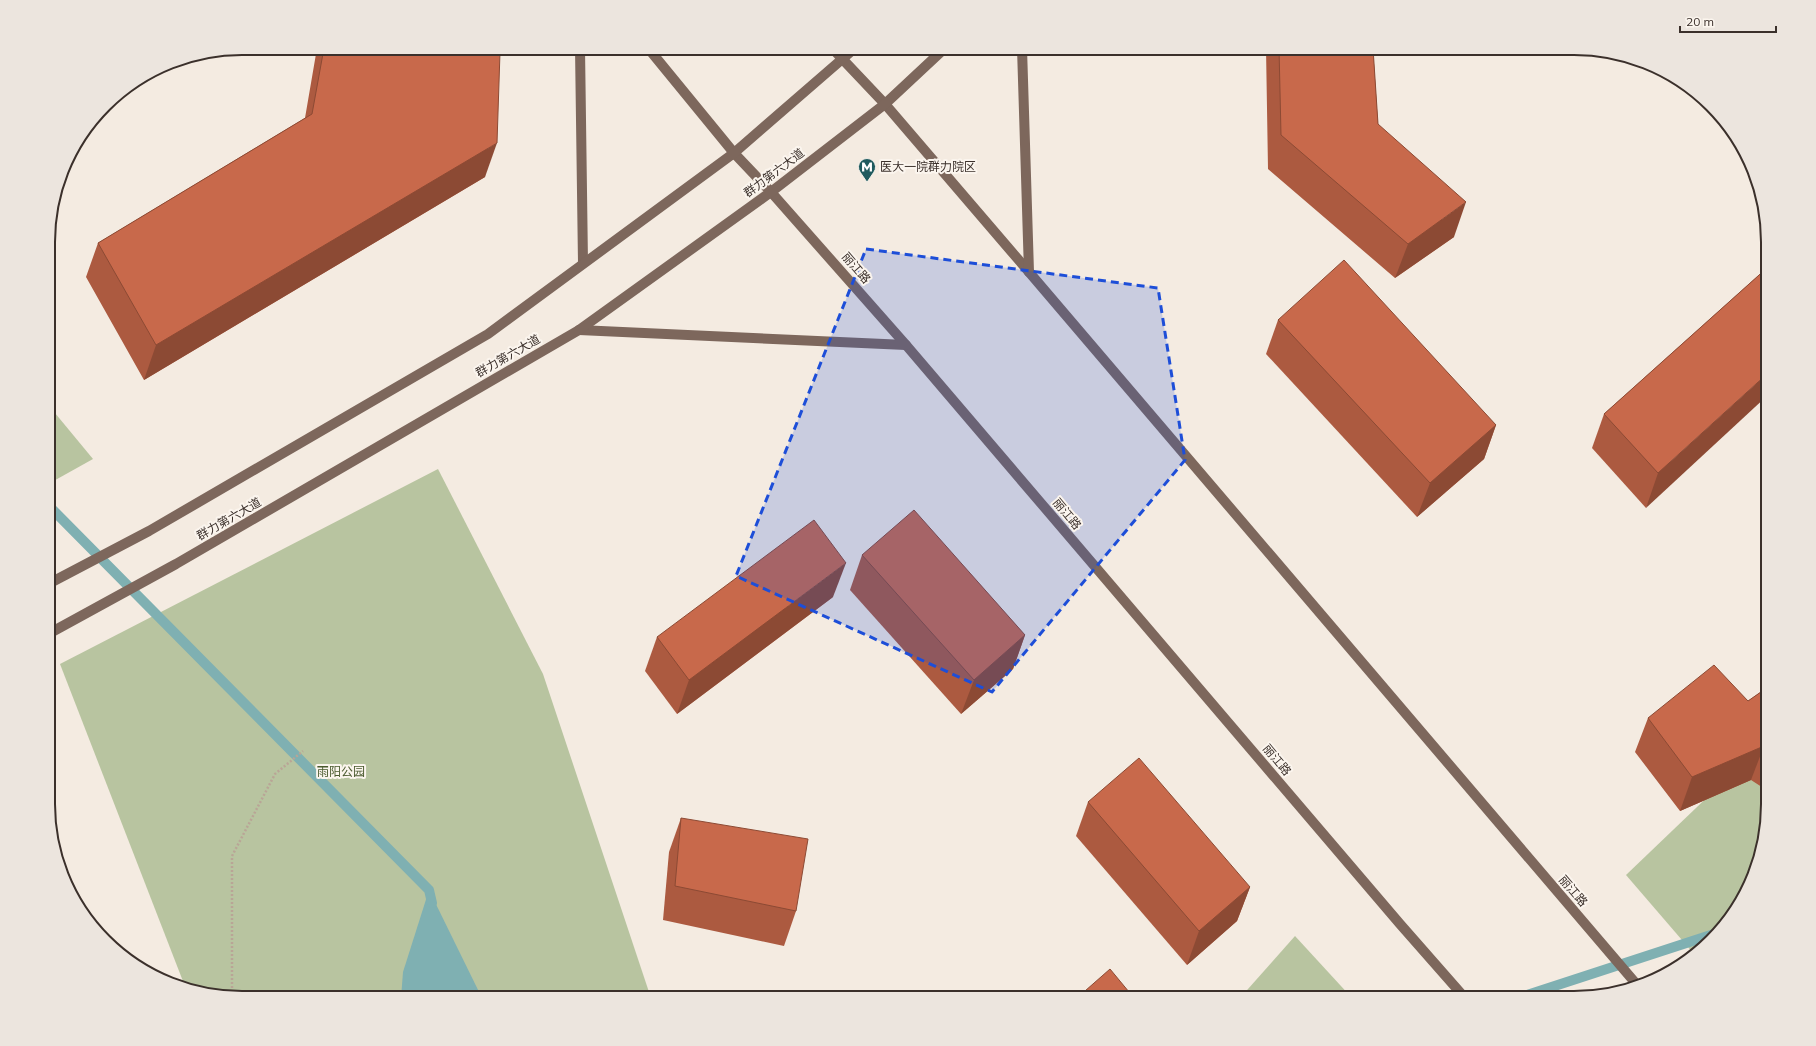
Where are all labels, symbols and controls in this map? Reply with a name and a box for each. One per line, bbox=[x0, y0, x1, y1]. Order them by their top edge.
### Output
scale bar bbox=[1680, 8, 1776, 34]
text: 20 m bbox=[1686, 14, 1714, 29]
street label: 群力第六大道 bbox=[740, 145, 807, 200]
metro station icon: 医大一院群力院区 bbox=[857, 157, 877, 182]
place label: 医大一院群力院区 bbox=[880, 159, 976, 174]
street label: 丽江路 bbox=[839, 249, 874, 286]
street label: 群力第六大道 bbox=[473, 331, 543, 380]
street label: 群力第六大道 bbox=[194, 494, 264, 543]
street label: 丽江路 bbox=[1050, 495, 1085, 532]
street label: 丽江路 bbox=[1260, 741, 1295, 778]
park label: 雨阳公园 bbox=[317, 764, 365, 779]
street label: 丽江路 bbox=[1556, 872, 1591, 909]

